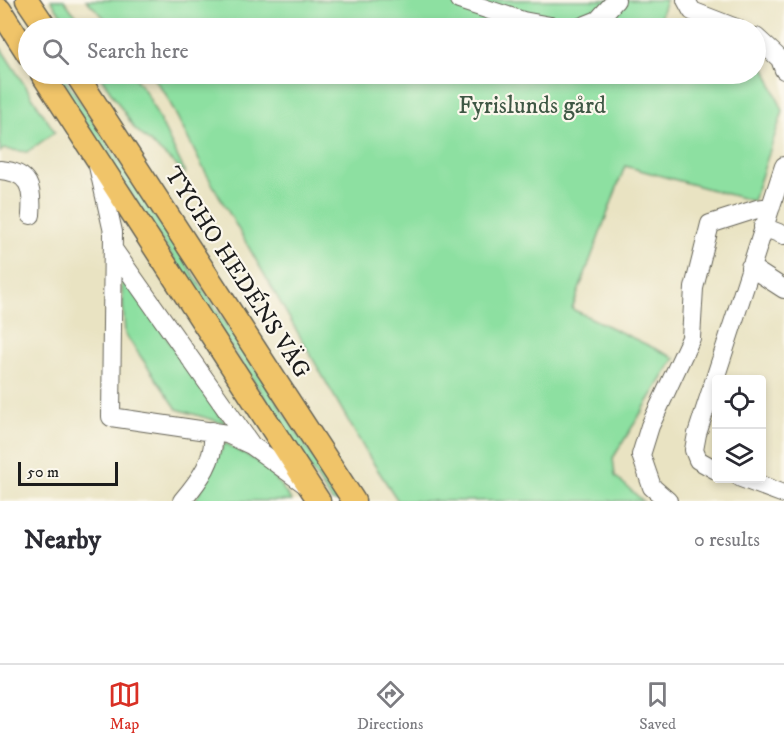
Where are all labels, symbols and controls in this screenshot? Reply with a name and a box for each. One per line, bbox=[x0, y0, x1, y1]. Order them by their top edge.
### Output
search box bbox=[18, 18, 766, 84]
icon: search bbox=[39, 35, 72, 68]
text: Search here bbox=[87, 38, 189, 65]
park label: Fyrislunds gård bbox=[458, 91, 606, 121]
street label: TYCHO HEDÉNS VÄG bbox=[158, 161, 317, 384]
map controls bbox=[712, 375, 766, 483]
button: locate bbox=[712, 375, 766, 429]
button: layers bbox=[712, 429, 766, 483]
scale bar bbox=[18, 459, 118, 486]
text: 50 m bbox=[27, 462, 59, 482]
text: Nearby bbox=[24, 524, 101, 557]
text: 0 results bbox=[694, 528, 760, 553]
tab: Map bbox=[108, 678, 141, 734]
tab: Directions bbox=[357, 678, 423, 734]
tab: Saved bbox=[639, 678, 676, 734]

